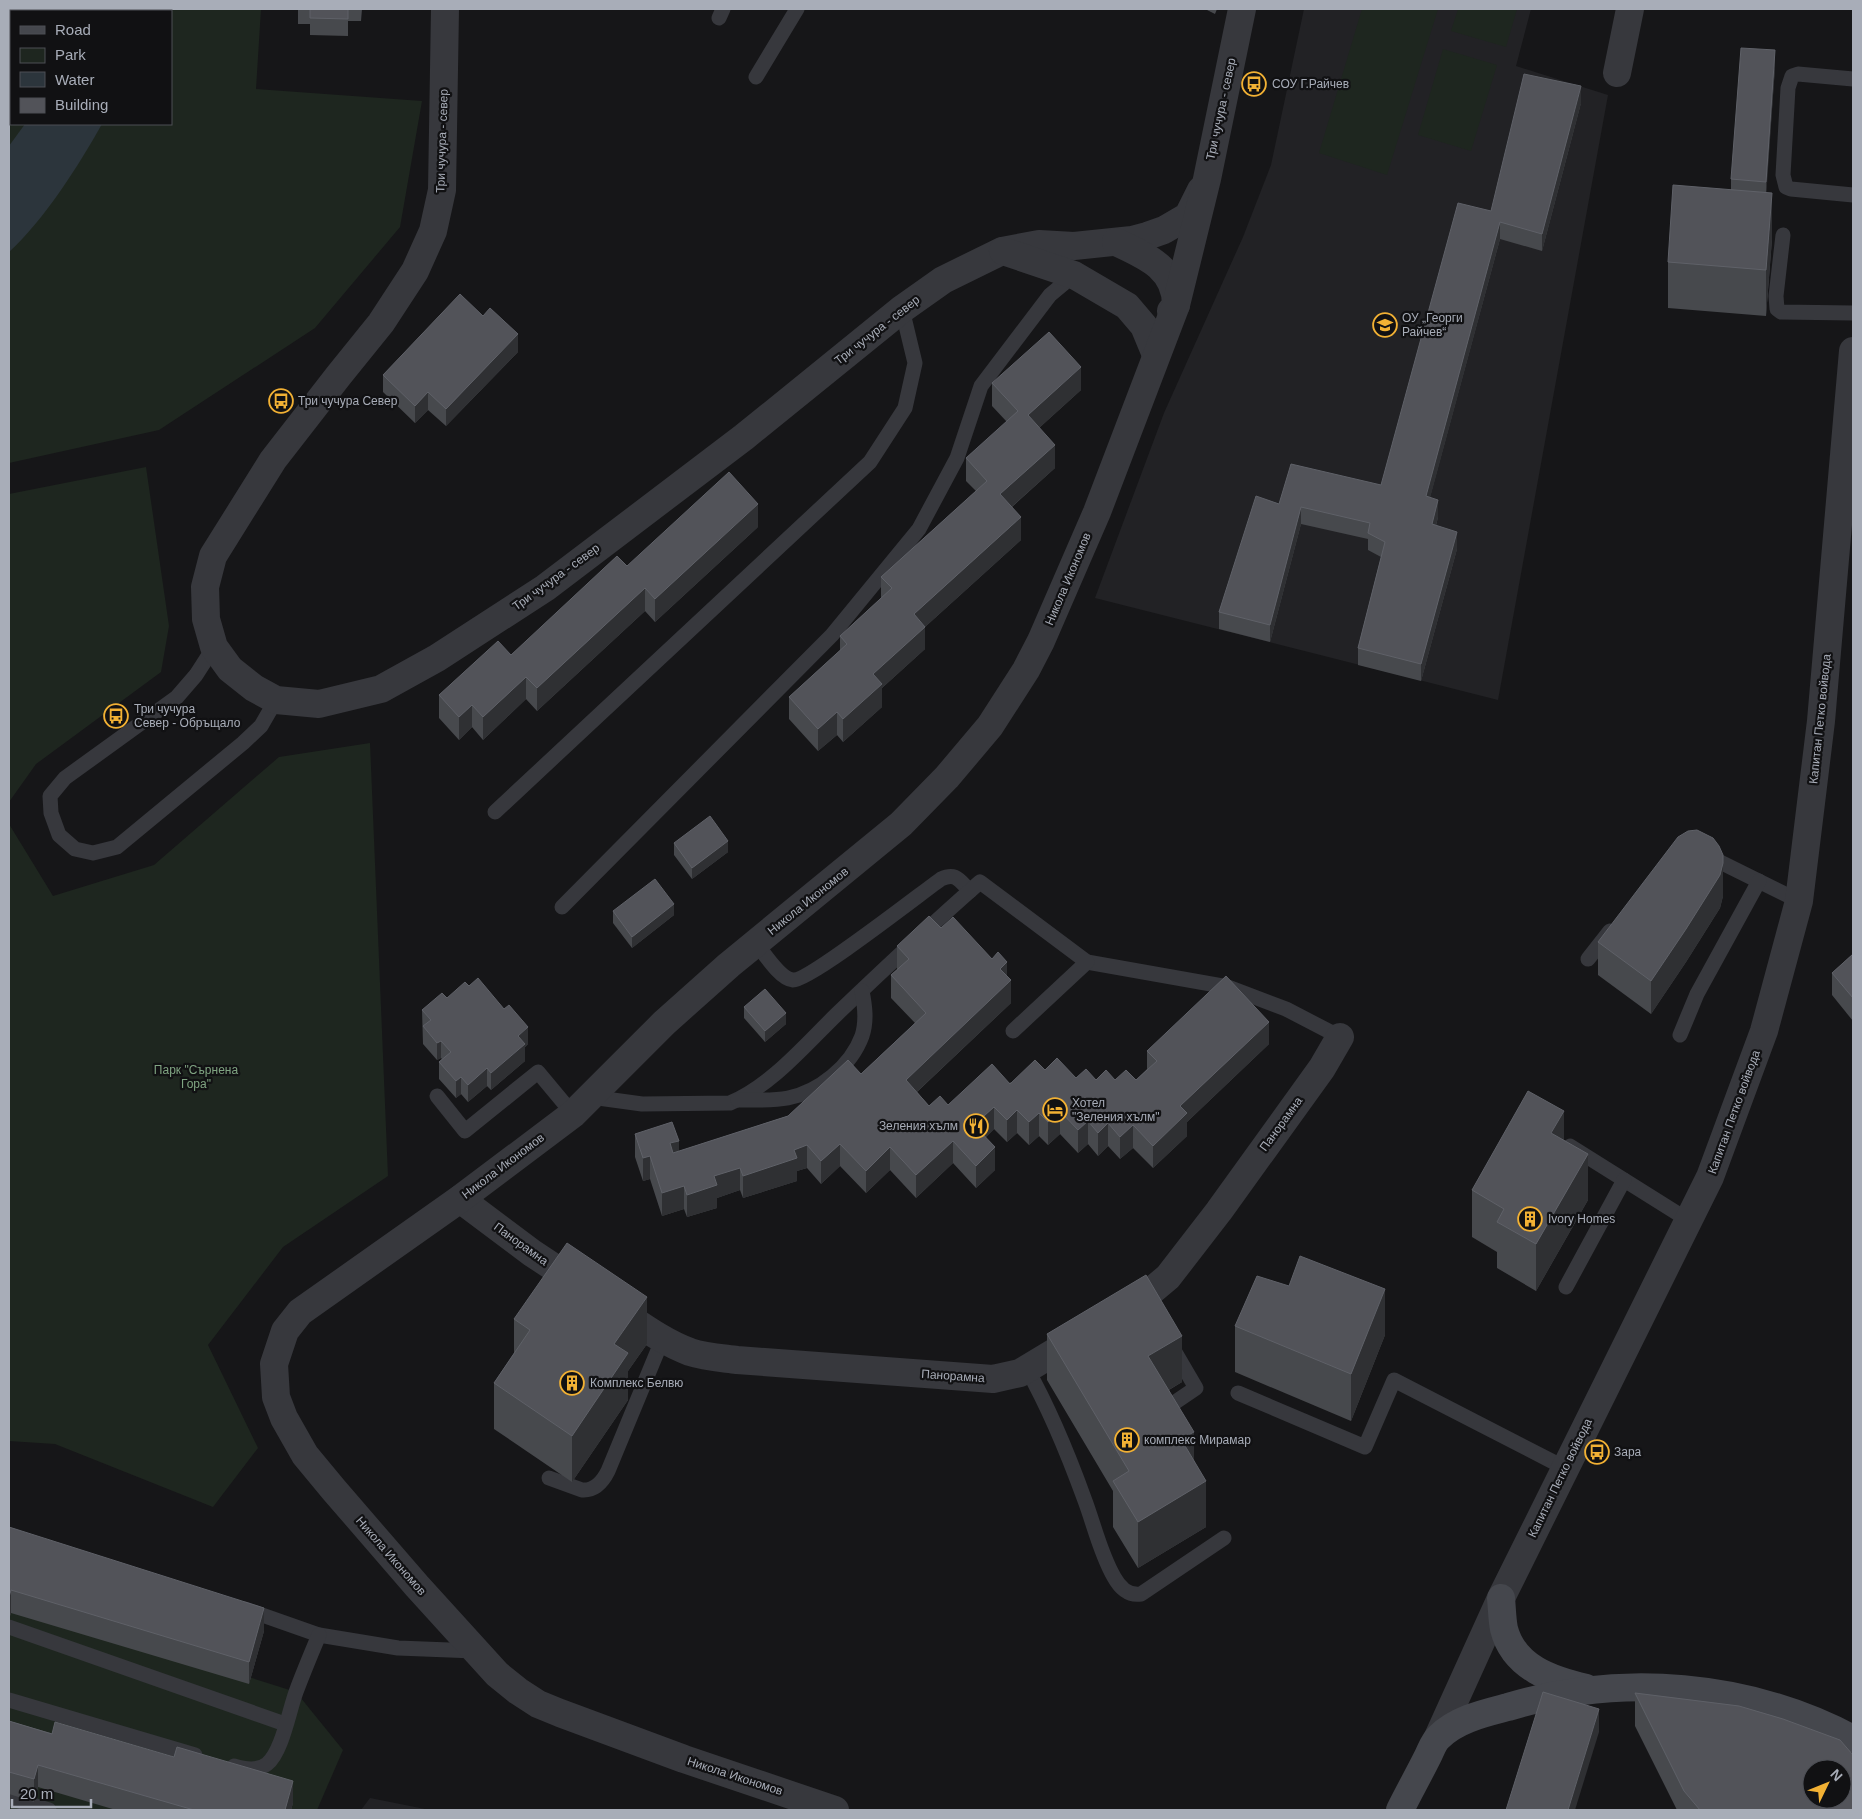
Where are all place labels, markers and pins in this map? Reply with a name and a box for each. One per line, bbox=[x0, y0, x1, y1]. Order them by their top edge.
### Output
bus stop icon: СОУ Г.Райчев bbox=[1241, 71, 1267, 97]
place label: СОУ Г.Райчев bbox=[1272, 77, 1349, 91]
place label: ОУ „Георги Райчев“ bbox=[1402, 311, 1463, 339]
school or university icon: ОУ „Георги Райчев“ bbox=[1372, 312, 1398, 338]
bus stop icon: Три чучура Север bbox=[268, 388, 294, 414]
place label: Три чучура Север bbox=[298, 394, 398, 408]
place label: Три чучура Север - Обръщало bbox=[134, 702, 241, 730]
bus stop icon: Три чучура Север - Обръщало bbox=[103, 703, 129, 729]
place label: Хотел "Зеления хълм" bbox=[1072, 1096, 1160, 1124]
hotel icon: Хотел "Зеления хълм" bbox=[1042, 1097, 1068, 1123]
restaurant icon: Зеления хълм bbox=[963, 1113, 989, 1139]
place label: Зеления хълм bbox=[879, 1119, 958, 1133]
building icon: Ivory Homes bbox=[1517, 1206, 1543, 1232]
place label: Ivory Homes bbox=[1548, 1212, 1615, 1226]
building icon: Комплекс Белвю bbox=[559, 1370, 585, 1396]
place label: Комплекс Белвю bbox=[590, 1376, 683, 1390]
building icon: комплекс Мирамар bbox=[1114, 1427, 1140, 1453]
place label: комплекс Мирамар bbox=[1144, 1433, 1251, 1447]
bus stop icon: Зара bbox=[1584, 1439, 1610, 1465]
place label: Зара bbox=[1614, 1445, 1642, 1459]

